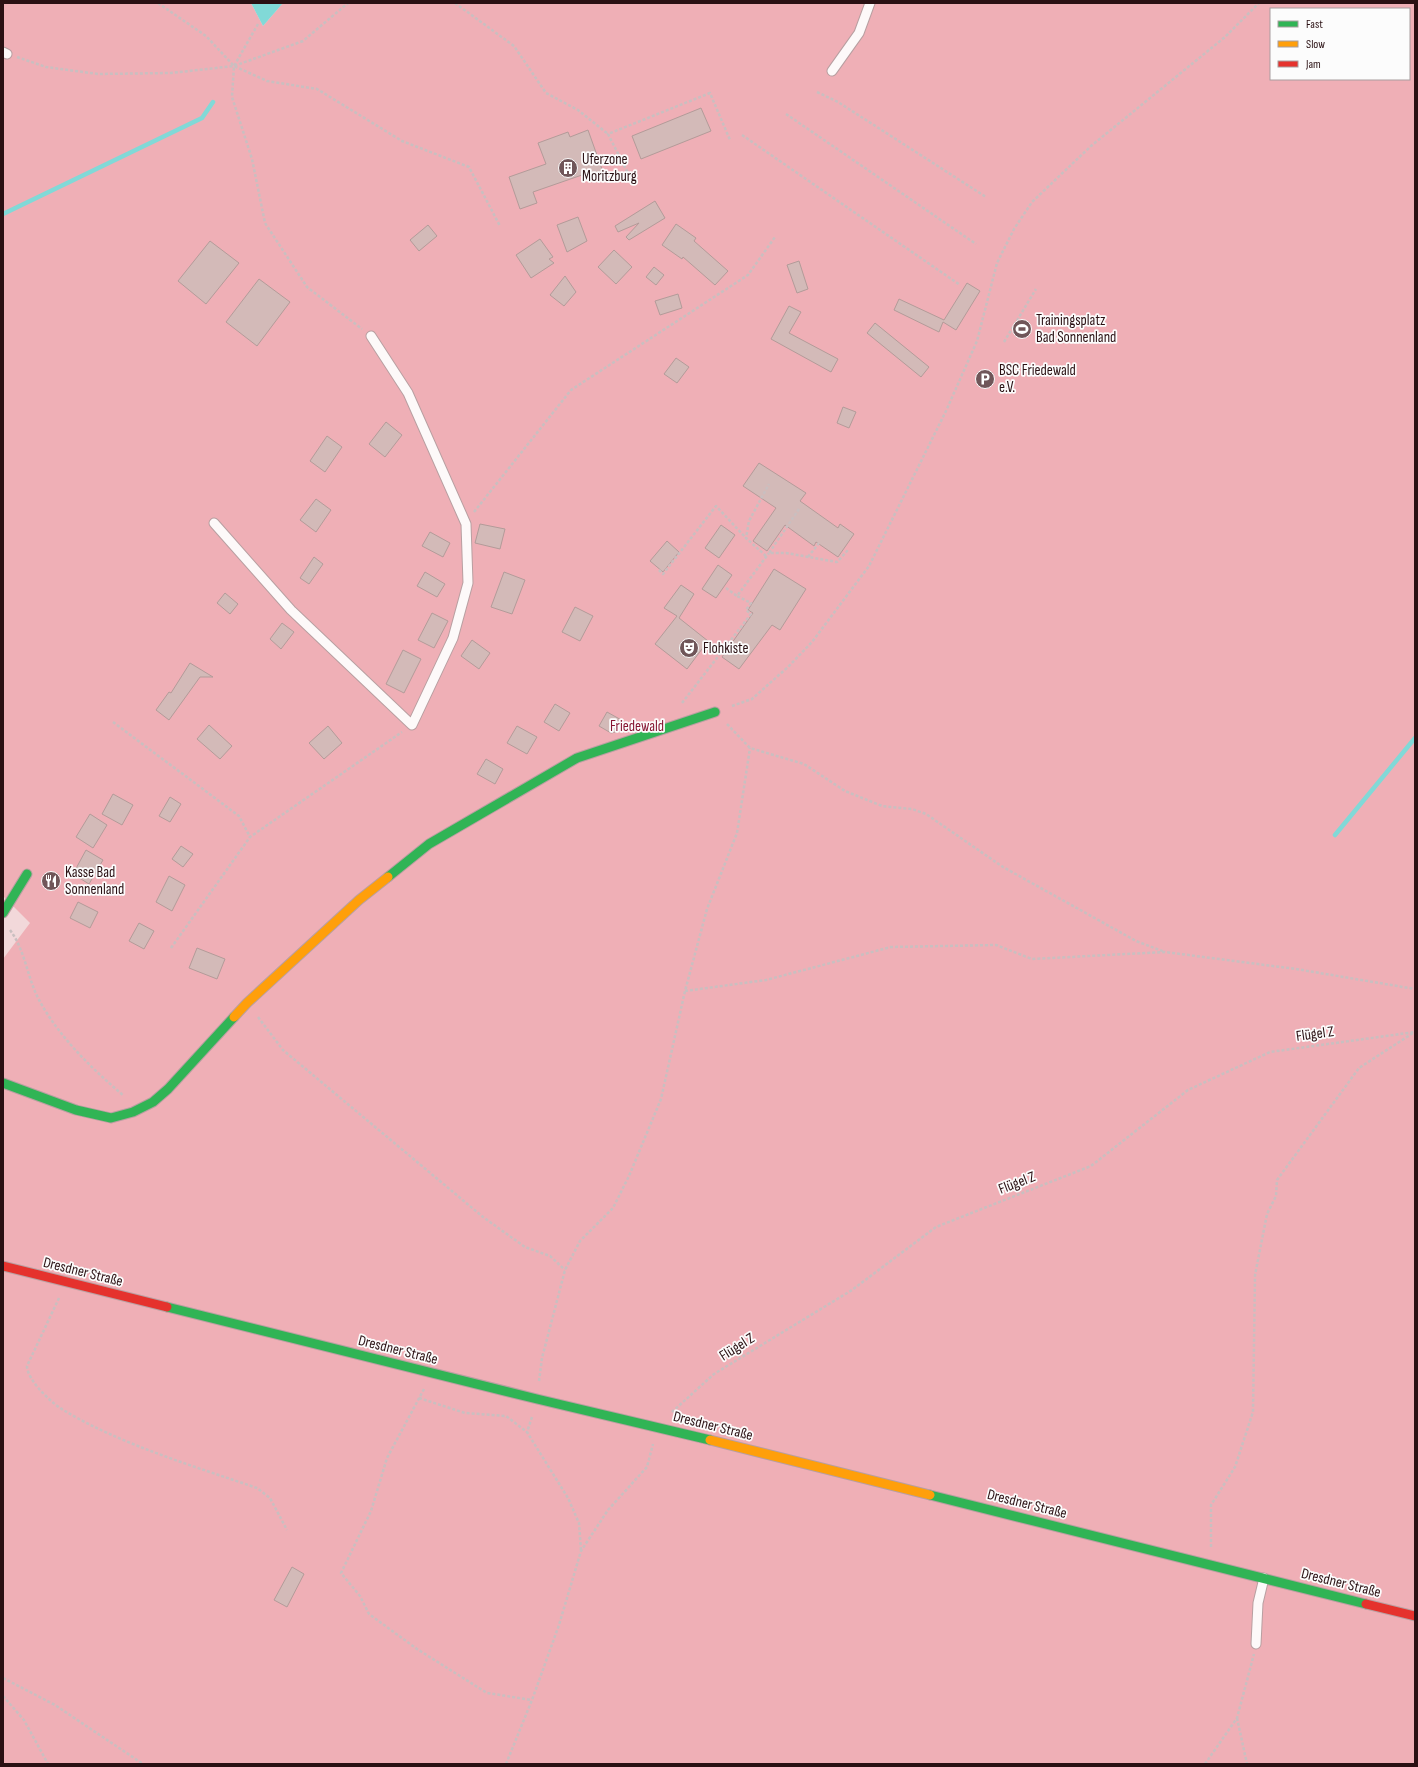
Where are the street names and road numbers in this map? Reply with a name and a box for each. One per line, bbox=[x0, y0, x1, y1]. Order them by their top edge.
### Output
street label: Flügel Z bbox=[1295, 1022, 1335, 1046]
street label: Flügel Z bbox=[996, 1167, 1038, 1199]
street label: Dresdner Straße bbox=[41, 1253, 125, 1291]
street label: Flügel Z bbox=[716, 1329, 758, 1365]
street label: Dresdner Straße bbox=[356, 1331, 440, 1369]
street label: Dresdner Straße bbox=[671, 1407, 755, 1445]
street label: Dresdner Straße bbox=[985, 1485, 1069, 1523]
street label: Dresdner Straße bbox=[1299, 1564, 1383, 1602]

